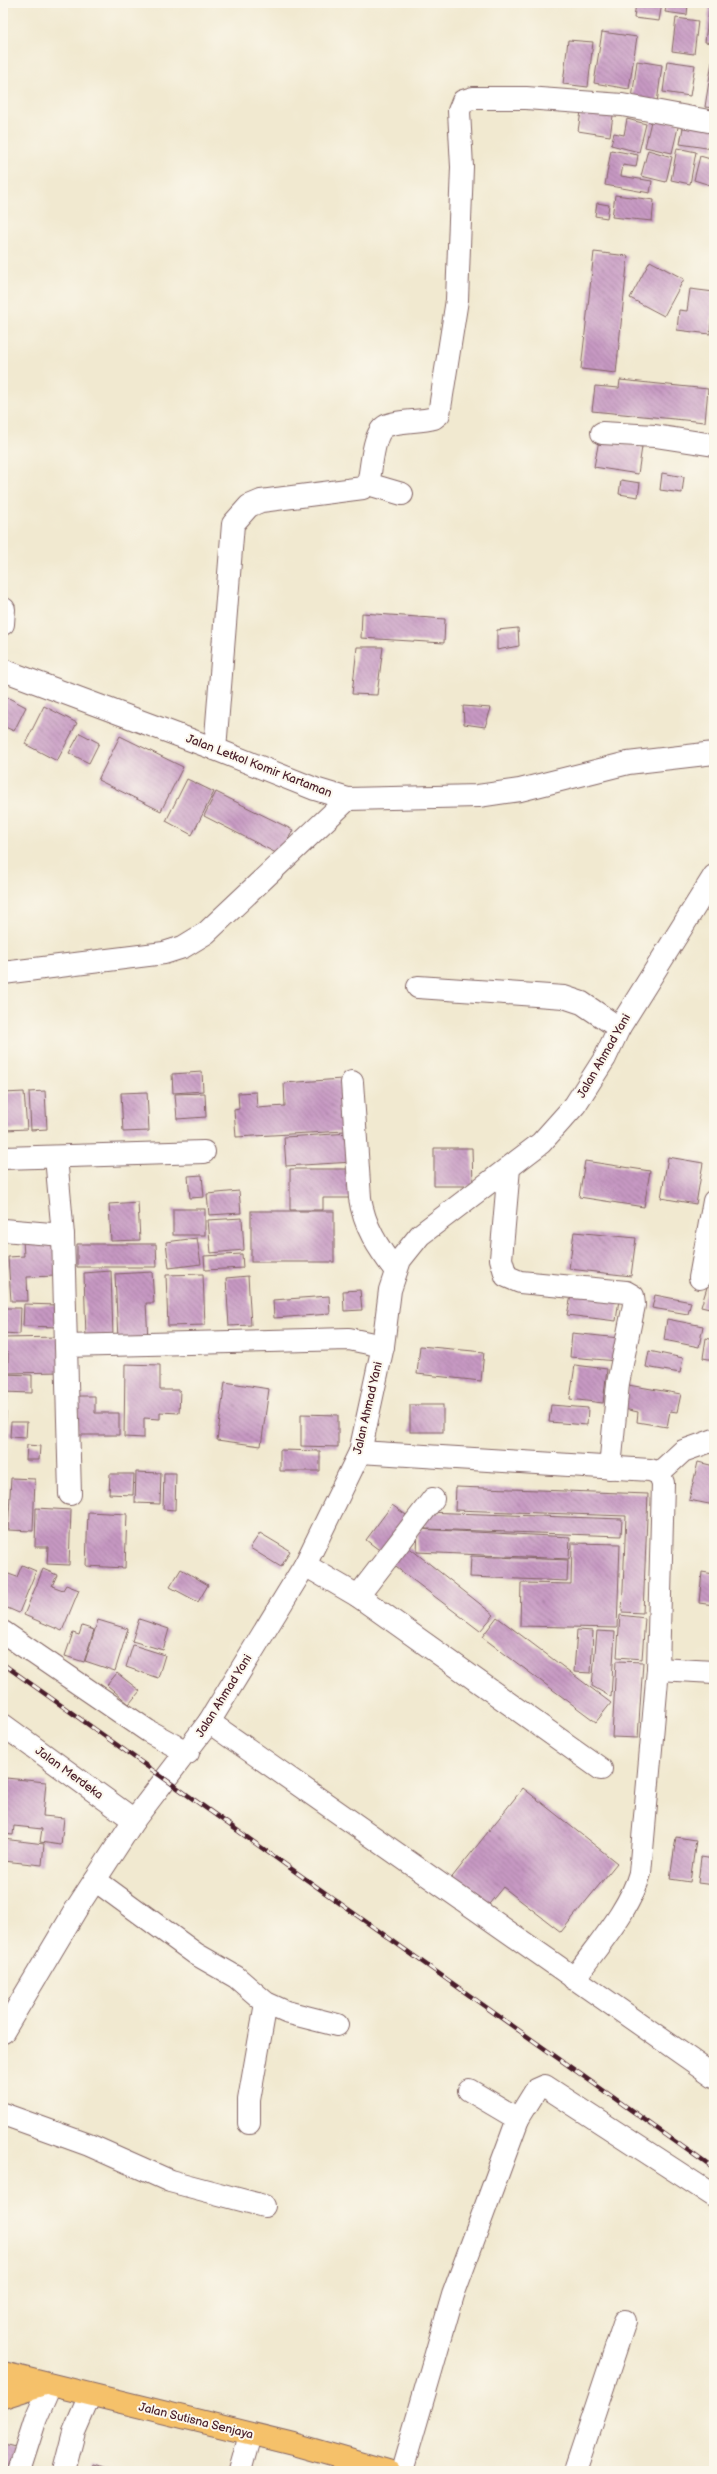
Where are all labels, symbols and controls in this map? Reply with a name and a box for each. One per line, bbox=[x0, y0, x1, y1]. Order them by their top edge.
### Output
street label: Jalan Letkol Komir Kartaman bbox=[184, 731, 334, 801]
street label: Jalan Ahmad Yani bbox=[574, 1011, 634, 1101]
street label: Jalan Ahmad Yani bbox=[350, 1360, 386, 1456]
street label: Jalan Ahmad Yani bbox=[193, 1652, 256, 1740]
street label: Jalan Merdeka bbox=[32, 1743, 106, 1803]
street label: Jalan Sutisna Senjaya bbox=[137, 2399, 255, 2443]

